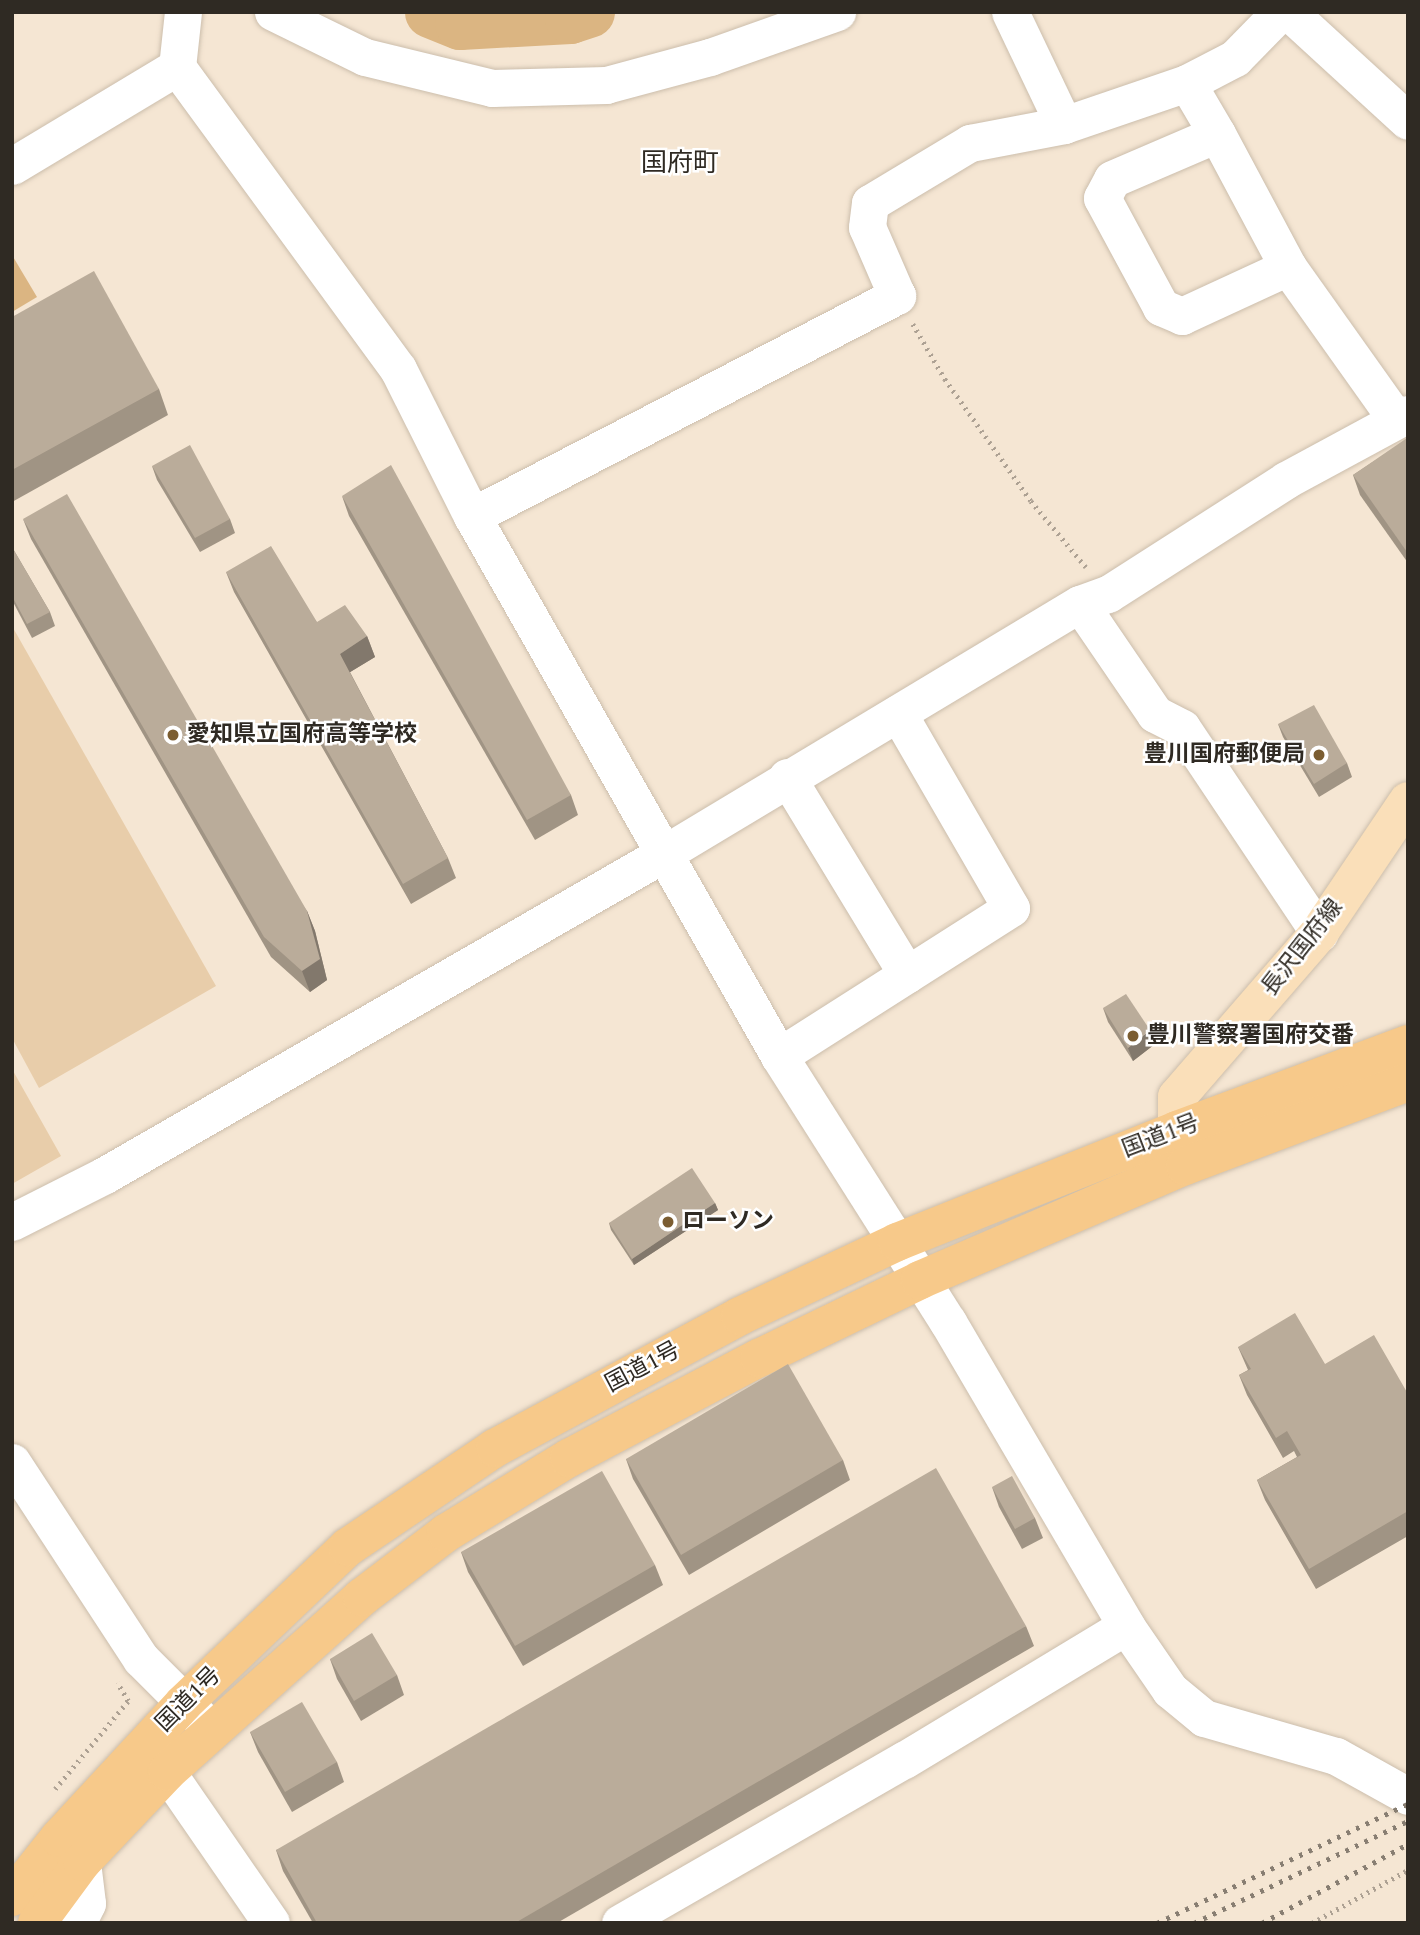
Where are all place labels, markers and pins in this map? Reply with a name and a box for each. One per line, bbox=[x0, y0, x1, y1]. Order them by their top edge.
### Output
place label: 愛知県立国府高等学校 bbox=[187, 721, 417, 749]
marker: 愛知県立国府高等学校 bbox=[165, 727, 181, 743]
place label: 豊川国府郵便局 bbox=[1144, 741, 1305, 769]
marker: 豊川国府郵便局 bbox=[1311, 747, 1327, 763]
place label: 豊川警察署国府交番 bbox=[1147, 1022, 1354, 1050]
marker: 豊川警察署国府交番 bbox=[1125, 1028, 1141, 1044]
place label: ローソン bbox=[682, 1208, 774, 1236]
marker: ローソン bbox=[660, 1214, 676, 1230]

